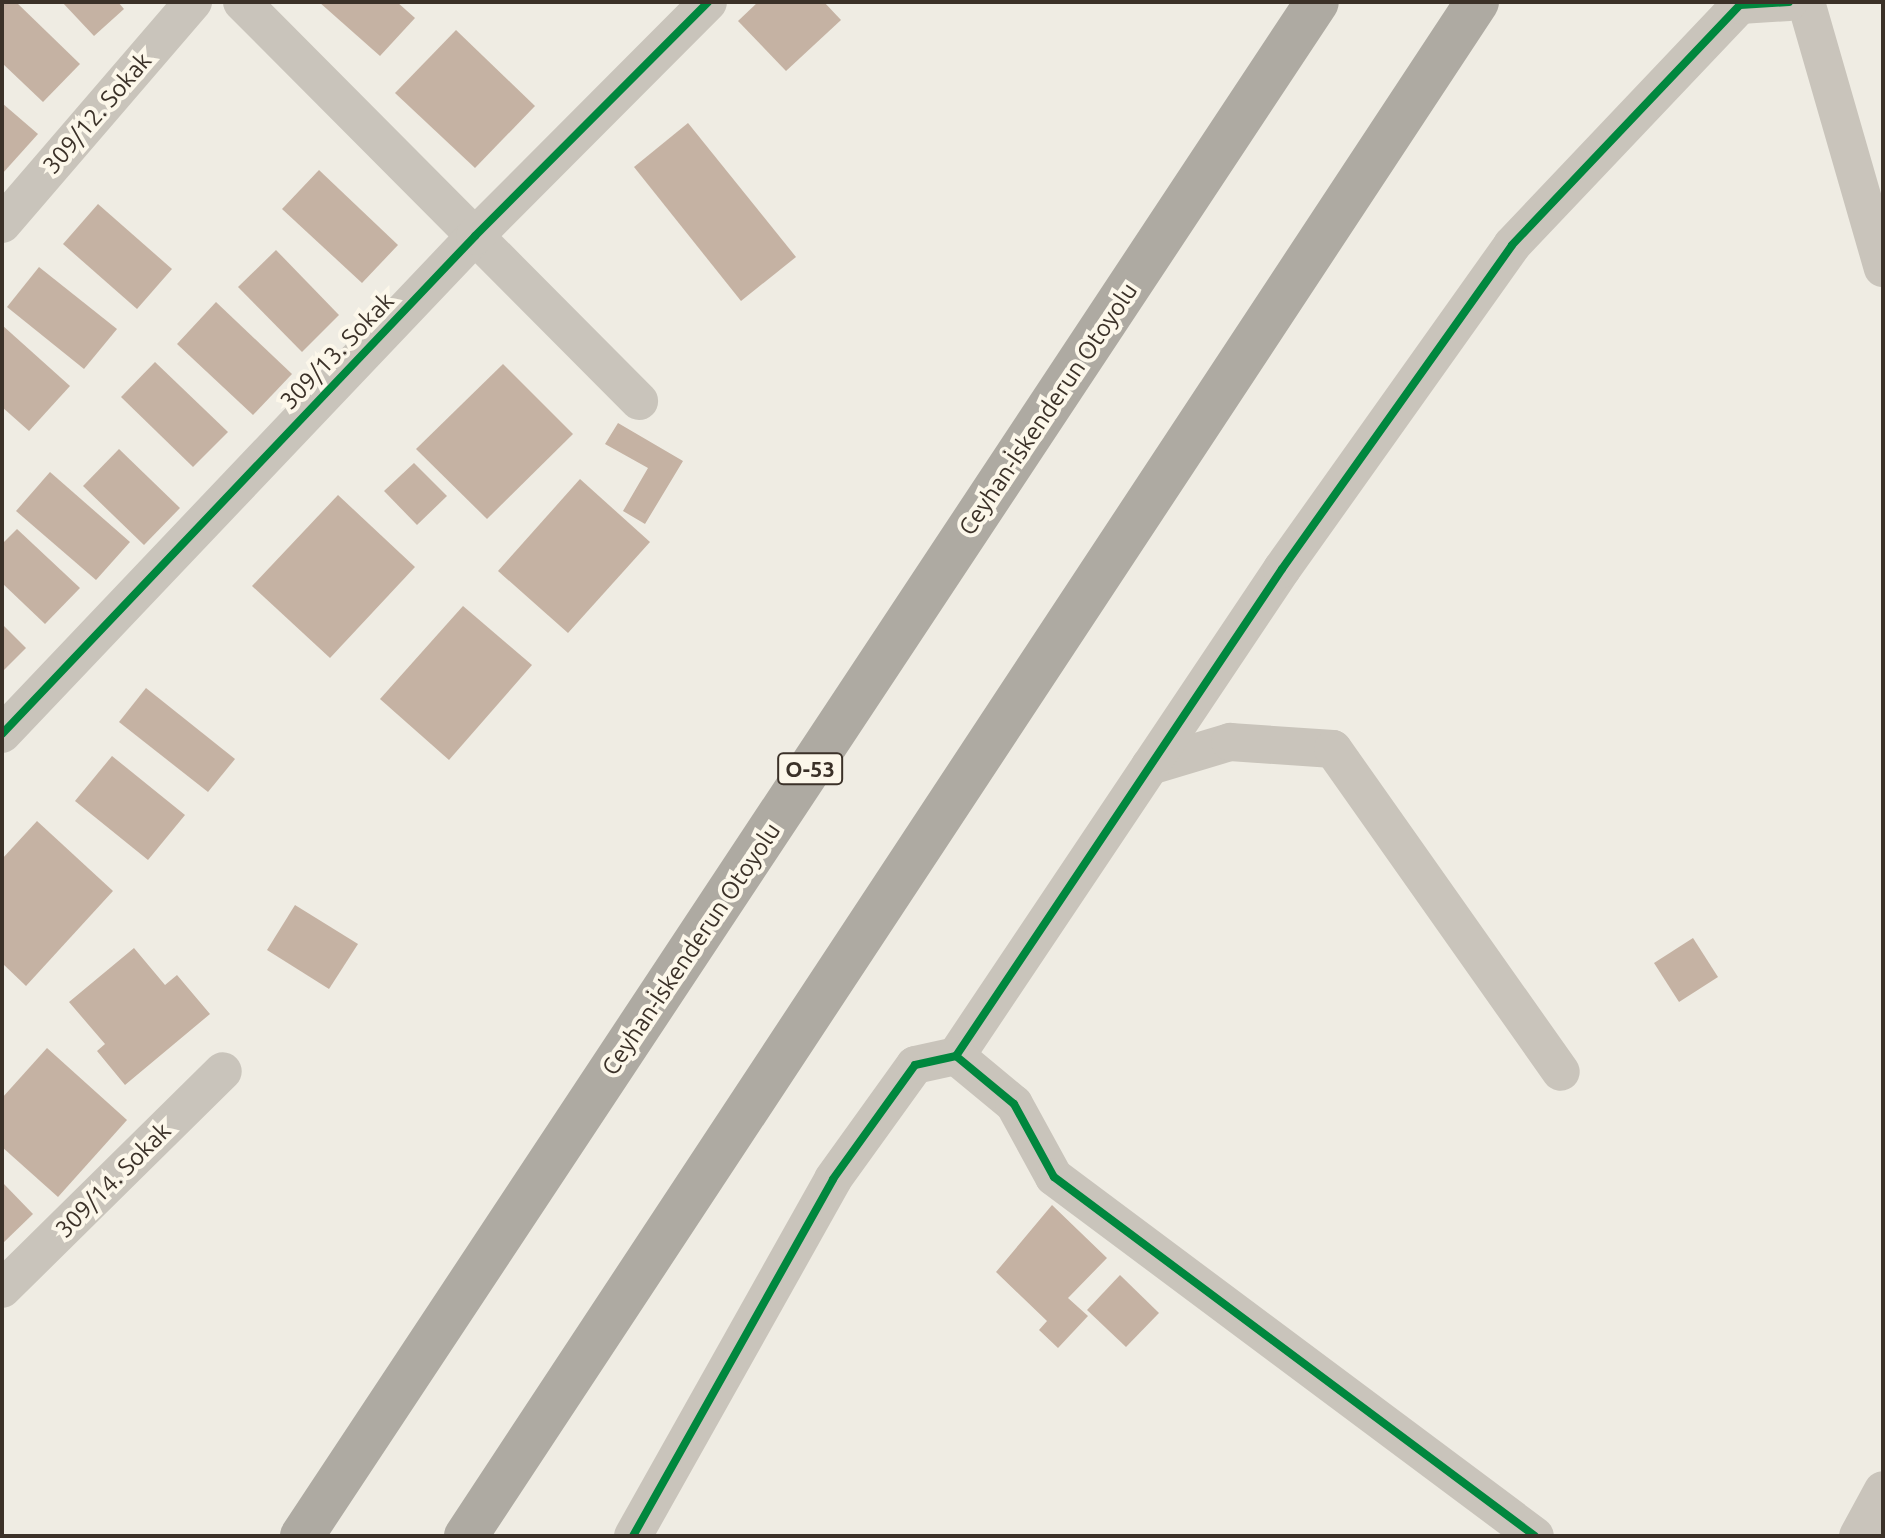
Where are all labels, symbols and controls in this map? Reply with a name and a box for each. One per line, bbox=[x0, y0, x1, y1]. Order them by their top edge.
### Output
street label: 309/12. Sokak bbox=[37, 47, 157, 179]
street label: Ceyhan-İskenderun Otoyolu bbox=[953, 277, 1143, 541]
street label: 309/13. Sokak bbox=[274, 287, 400, 415]
road number: O-53 bbox=[776, 751, 844, 787]
street label: Ceyhan-İskenderun Otoyolu bbox=[596, 817, 786, 1081]
street label: 309/14. Sokak bbox=[49, 1116, 177, 1244]

